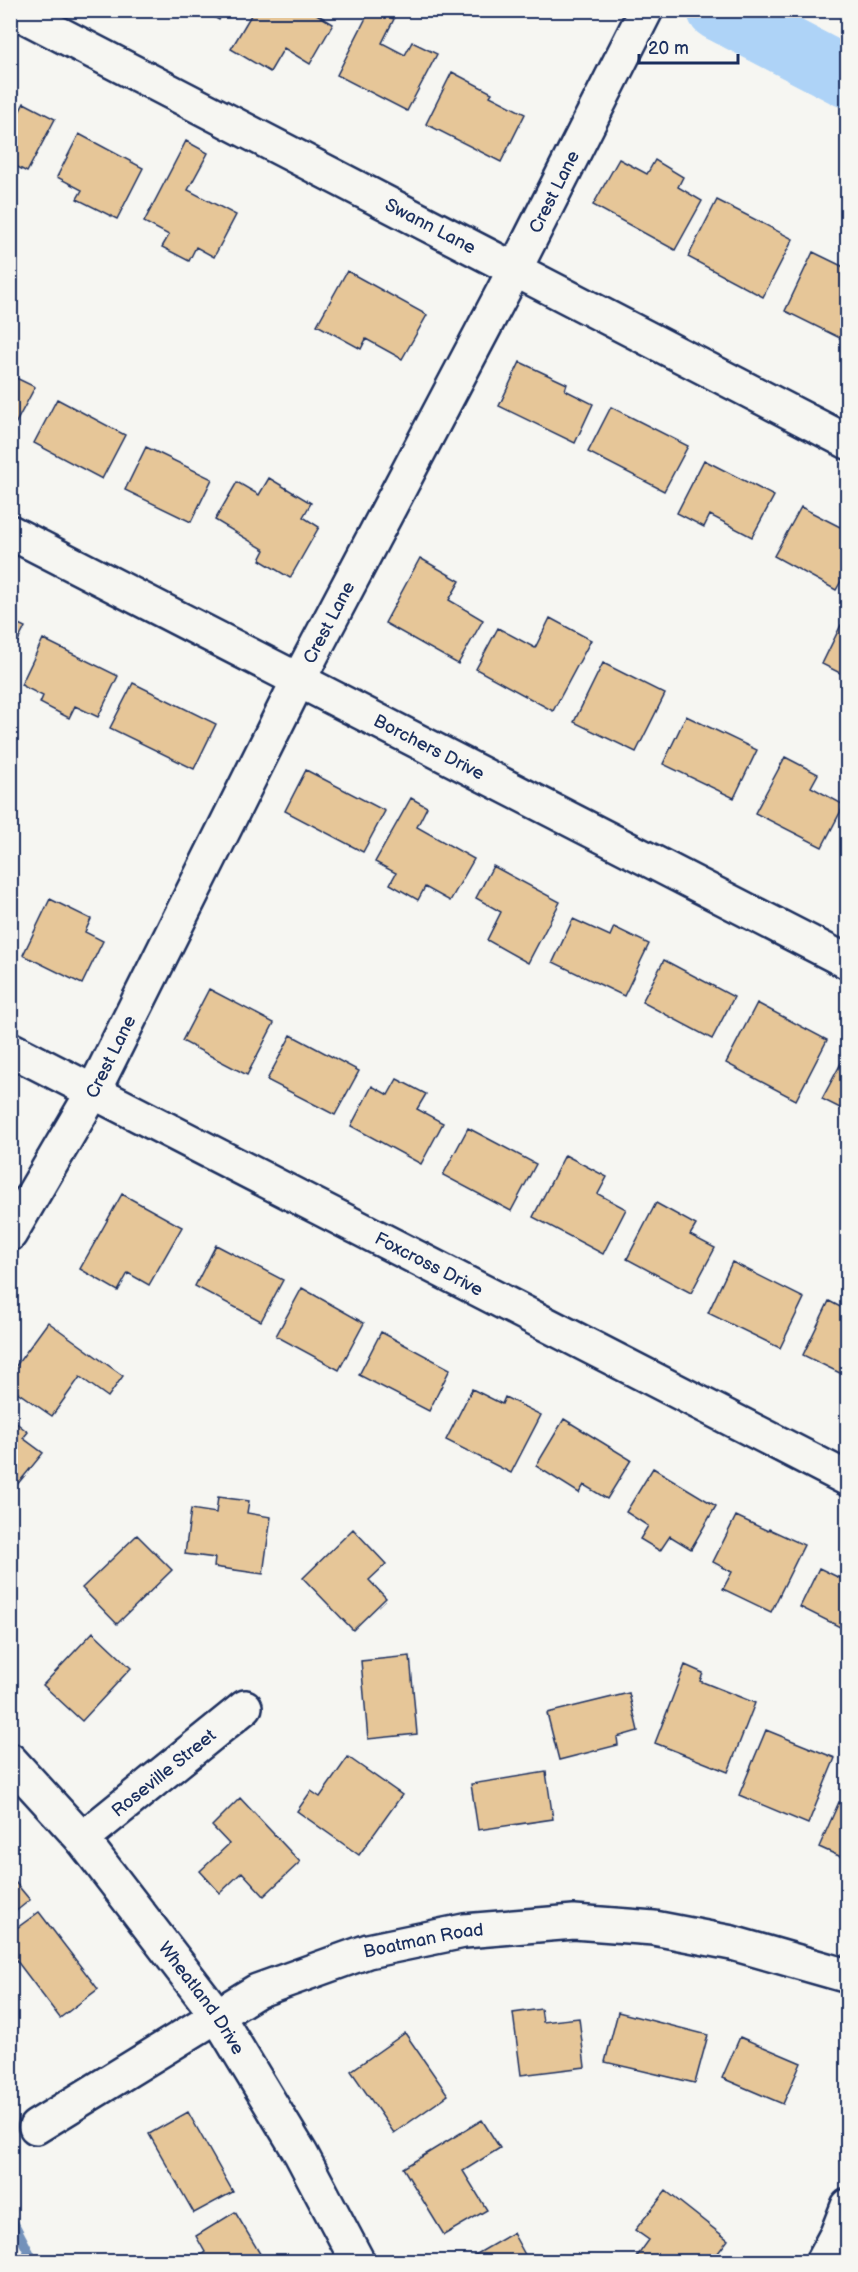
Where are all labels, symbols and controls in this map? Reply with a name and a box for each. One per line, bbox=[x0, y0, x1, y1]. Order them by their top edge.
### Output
scale bar bbox=[639, 27, 738, 65]
text: 20 m bbox=[648, 38, 689, 59]
street label: Crest Lane bbox=[525, 147, 584, 237]
street label: Swann Lane bbox=[381, 194, 479, 259]
street label: Crest Lane bbox=[299, 578, 360, 667]
street label: Borchers Drive bbox=[370, 710, 488, 785]
street label: Crest Lane bbox=[82, 1012, 141, 1102]
street label: Foxcross Drive bbox=[371, 1228, 487, 1301]
street label: Roseville Street bbox=[108, 1725, 221, 1822]
street label: Boatman Road bbox=[362, 1919, 484, 1963]
street label: Wheatland Drive bbox=[154, 1938, 249, 2059]

